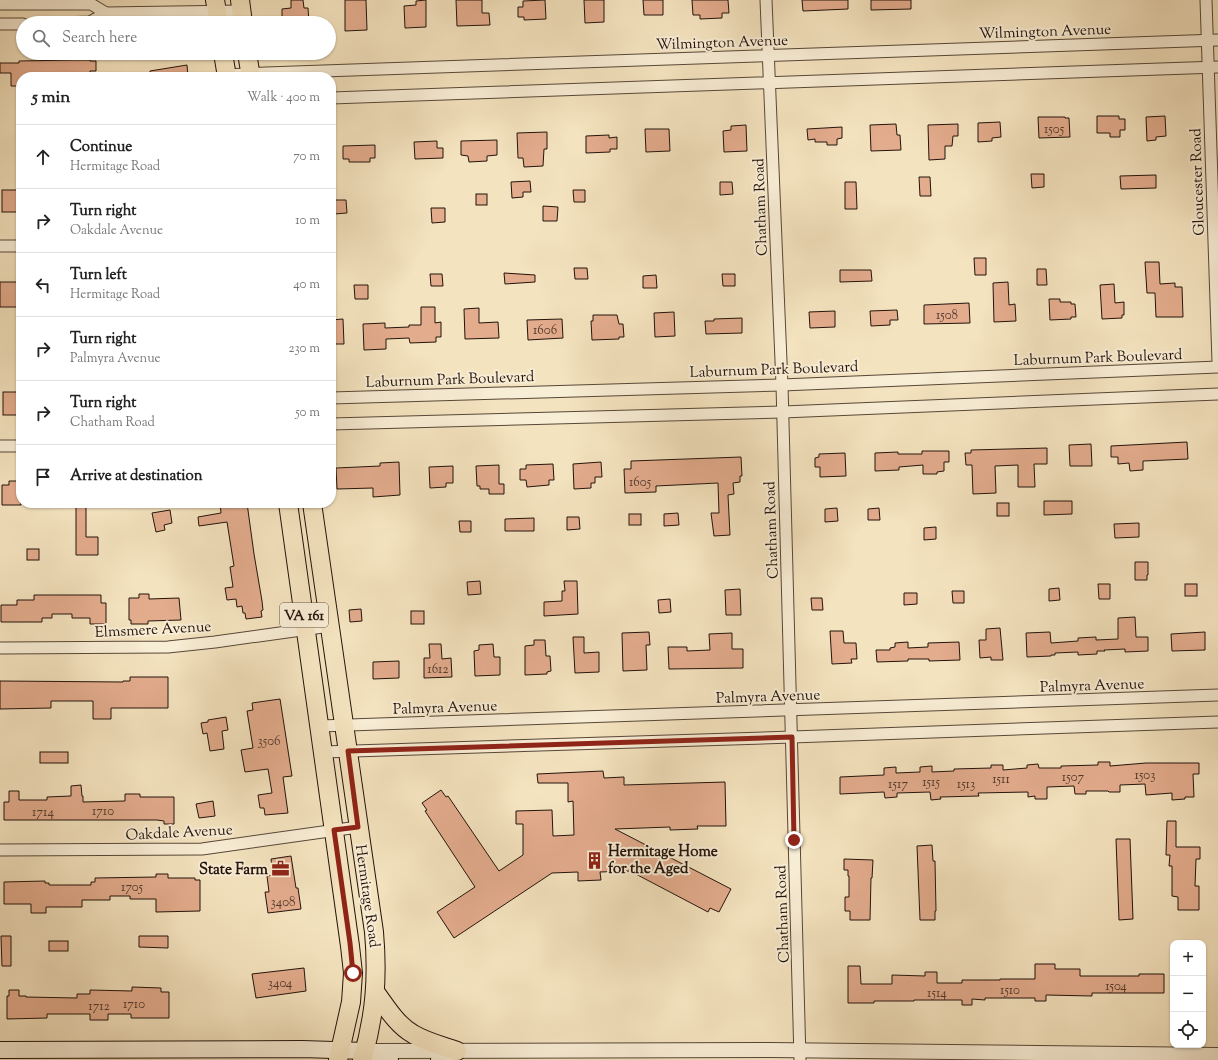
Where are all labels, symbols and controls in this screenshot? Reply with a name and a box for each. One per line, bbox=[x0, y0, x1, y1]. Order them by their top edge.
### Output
search box bbox=[16, 16, 336, 60]
street label: Wilmington Avenue bbox=[979, 20, 1112, 45]
icon: search bbox=[30, 27, 52, 49]
text: Search here bbox=[62, 28, 137, 49]
street label: Wilmington Avenue bbox=[656, 31, 789, 56]
text: 5 min bbox=[32, 86, 70, 110]
text: Walk · 400 m bbox=[247, 89, 320, 107]
house number: 1505 bbox=[1044, 121, 1065, 139]
street label: Gloucester Road bbox=[1186, 127, 1211, 236]
text: Continue bbox=[70, 137, 132, 158]
icon: ahead bbox=[32, 146, 54, 168]
text: 70 m bbox=[293, 148, 320, 166]
street label: Chatham Road bbox=[749, 157, 774, 256]
text: Hermitage Road bbox=[70, 158, 160, 176]
text: Turn right bbox=[70, 201, 136, 222]
icon: right bbox=[32, 210, 54, 232]
text: 10 m bbox=[295, 212, 320, 230]
text: Oakdale Avenue bbox=[70, 222, 163, 240]
text: Turn left bbox=[70, 265, 127, 286]
icon: left bbox=[32, 274, 54, 296]
text: 40 m bbox=[293, 276, 320, 294]
text: Hermitage Road bbox=[70, 286, 160, 304]
house number: 1508 bbox=[936, 307, 958, 325]
house number: 1606 bbox=[533, 322, 557, 340]
text: Turn right bbox=[70, 329, 136, 350]
icon: right bbox=[32, 338, 54, 360]
text: 230 m bbox=[288, 340, 320, 358]
street label: Laburnum Park Boulevard bbox=[1013, 345, 1183, 372]
text: Palmyra Avenue bbox=[70, 350, 161, 368]
street label: Laburnum Park Boulevard bbox=[689, 357, 859, 384]
street label: Laburnum Park Boulevard bbox=[365, 367, 535, 394]
text: Turn right bbox=[70, 393, 136, 414]
icon: right bbox=[32, 402, 54, 424]
text: 50 m bbox=[295, 404, 320, 422]
text: Chatham Road bbox=[70, 414, 155, 432]
icon: arrive bbox=[32, 466, 54, 488]
text: Arrive at destination bbox=[70, 466, 203, 487]
house number: 1605 bbox=[629, 474, 652, 492]
street label: Chatham Road bbox=[760, 480, 785, 579]
road number: VA 161 bbox=[280, 603, 328, 627]
street label: Elmsmere Avenue bbox=[94, 617, 212, 644]
house number: 1612 bbox=[427, 661, 449, 679]
street label: Palmyra Avenue bbox=[1039, 674, 1145, 699]
street label: Palmyra Avenue bbox=[715, 685, 821, 710]
street label: Palmyra Avenue bbox=[392, 696, 498, 721]
house number: 3506 bbox=[257, 733, 281, 751]
house number: 1503 bbox=[1135, 767, 1156, 785]
house number: 1507 bbox=[1062, 769, 1085, 787]
house number: 1511 bbox=[992, 771, 1010, 789]
house number: 1515 bbox=[922, 774, 940, 792]
house number: 1517 bbox=[888, 776, 908, 794]
house number: 1513 bbox=[957, 776, 975, 794]
house number: 1710 bbox=[92, 803, 114, 821]
house number: 1714 bbox=[32, 804, 54, 822]
street label: Oakdale Avenue bbox=[125, 820, 233, 847]
route end bbox=[785, 831, 803, 849]
place label: Hermitage Home for the Aged bbox=[608, 842, 718, 880]
street label: Hermitage Road bbox=[349, 843, 384, 950]
building icon: Hermitage Home for the Aged bbox=[585, 850, 605, 870]
office icon: State Farm bbox=[271, 859, 291, 879]
place label: State Farm bbox=[199, 860, 269, 881]
street label: Chatham Road bbox=[771, 864, 796, 963]
house number: 1705 bbox=[121, 879, 144, 897]
house number: 3408 bbox=[270, 894, 296, 912]
map controls bbox=[1170, 940, 1206, 1048]
button: + bbox=[1170, 940, 1206, 976]
route start bbox=[344, 964, 362, 982]
house number: 3404 bbox=[268, 975, 293, 993]
button: − bbox=[1170, 976, 1206, 1012]
house number: 1504 bbox=[1105, 978, 1127, 996]
house number: 1510 bbox=[1000, 982, 1020, 1000]
house number: 1514 bbox=[927, 985, 947, 1003]
house number: 1710 bbox=[123, 996, 145, 1014]
house number: 1712 bbox=[88, 998, 110, 1016]
button: locate bbox=[1170, 1012, 1206, 1048]

